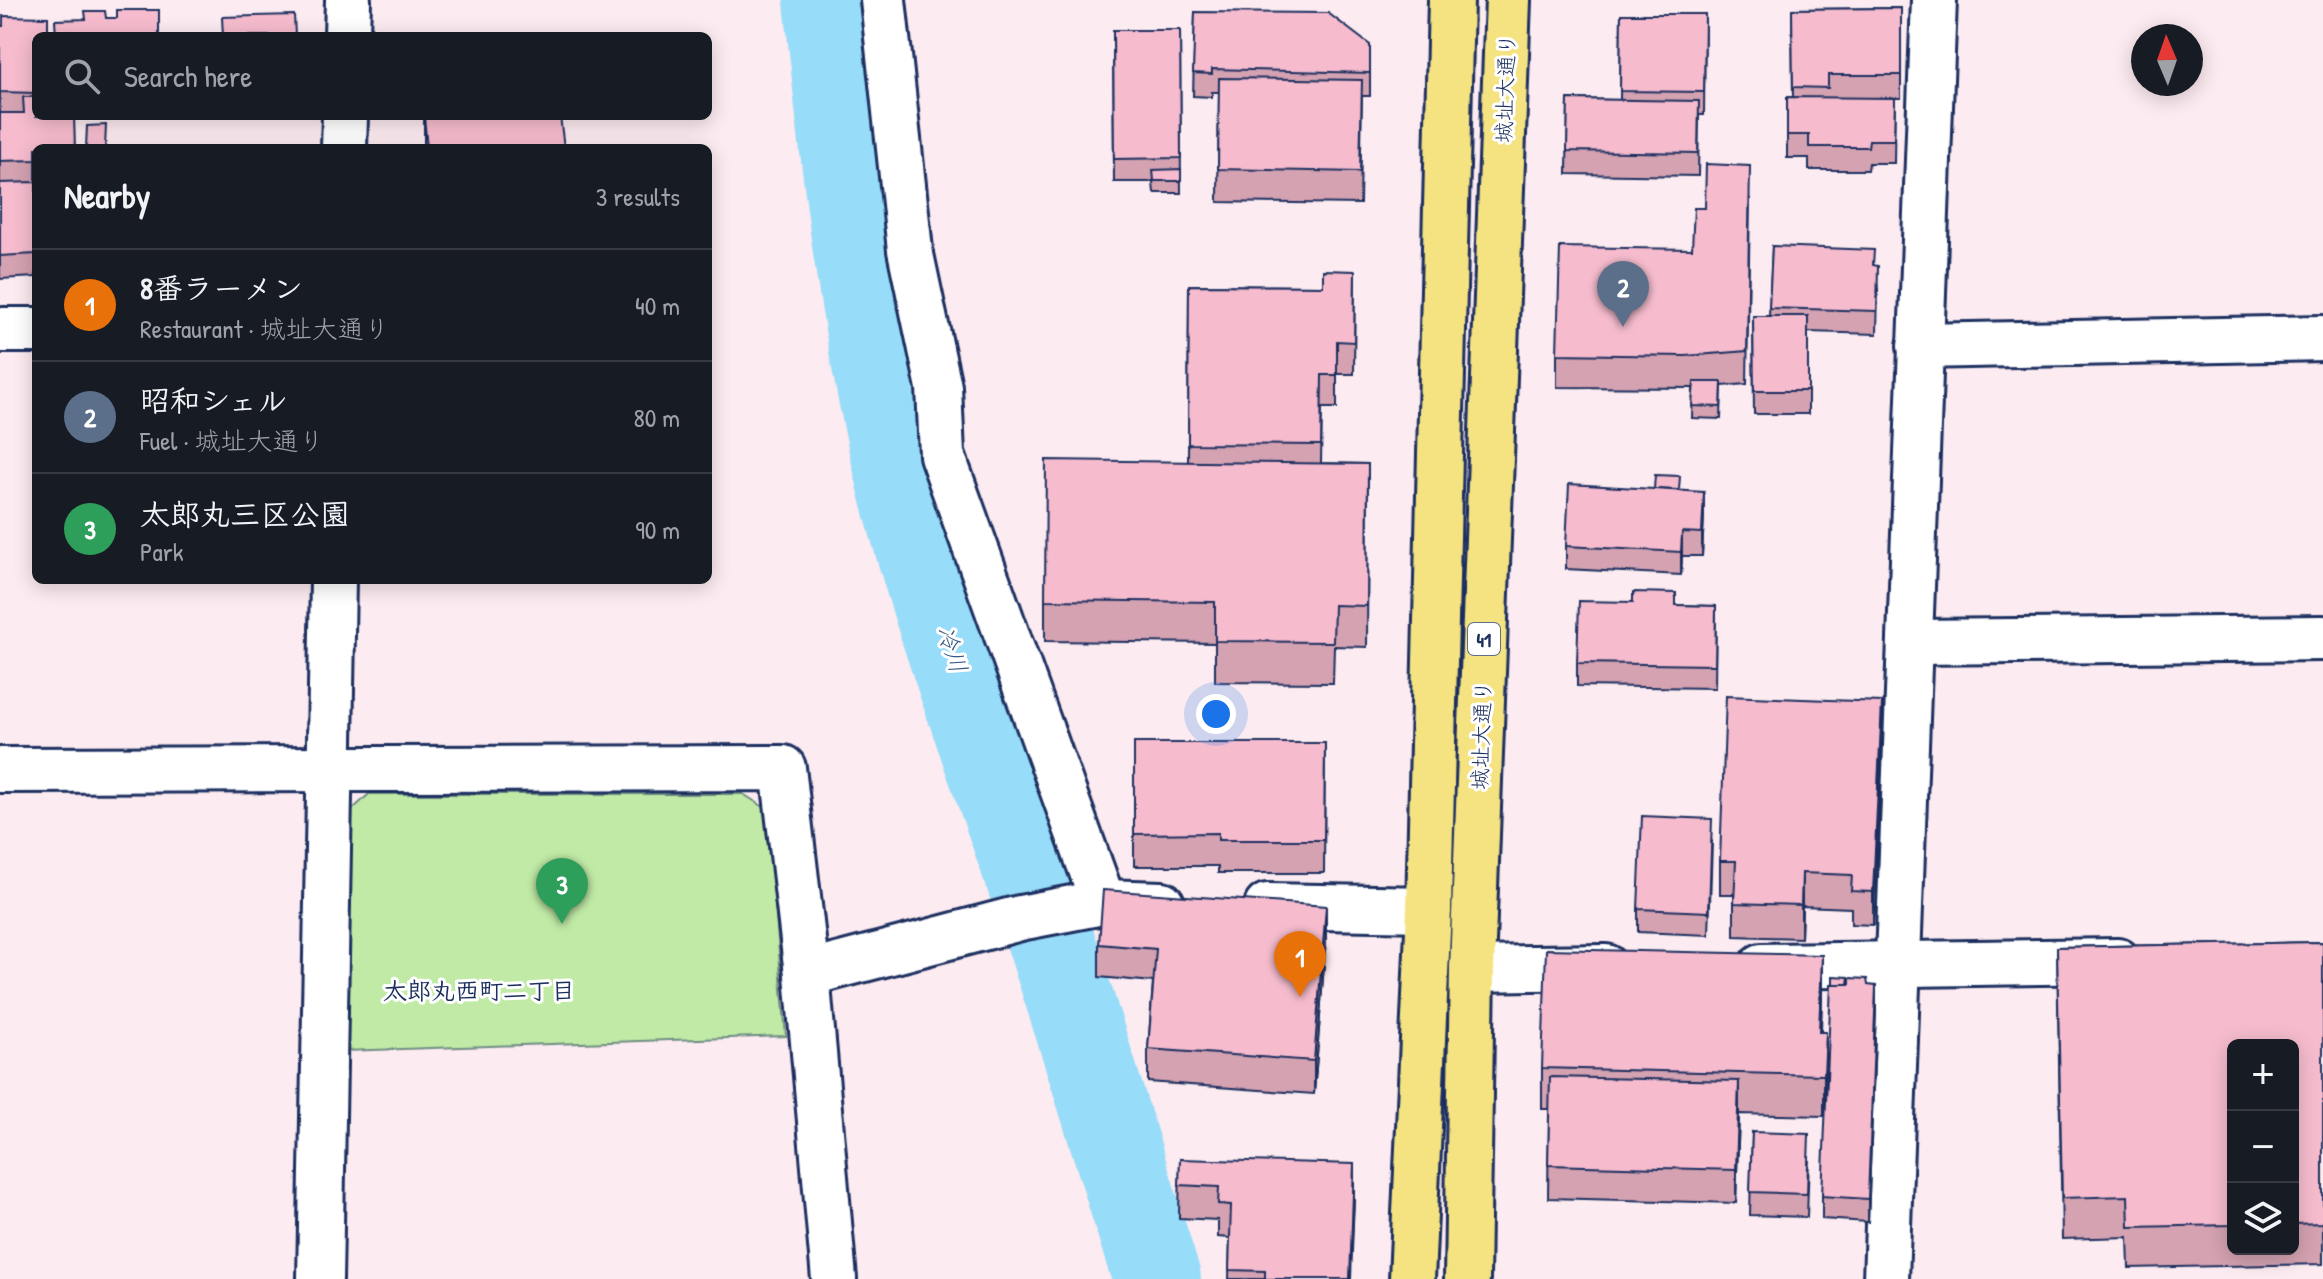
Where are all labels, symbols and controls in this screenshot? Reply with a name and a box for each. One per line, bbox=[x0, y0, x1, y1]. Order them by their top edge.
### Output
north arrow bbox=[2131, 24, 2203, 96]
search box bbox=[32, 32, 712, 120]
street label: 城址大通り bbox=[1488, 33, 1522, 143]
icon: search bbox=[60, 54, 104, 98]
text: Search here bbox=[124, 56, 252, 96]
text: Nearby bbox=[64, 173, 150, 219]
text: 3 results bbox=[596, 179, 680, 214]
pin: 2 bbox=[1597, 261, 1649, 327]
text: 8番ラーメン bbox=[140, 268, 303, 308]
text: 1 bbox=[85, 288, 95, 323]
text: 40 m bbox=[635, 288, 680, 323]
text: Restaurant · 城址大通り bbox=[140, 311, 390, 346]
text: 昭和シェル bbox=[140, 380, 288, 420]
text: 2 bbox=[84, 400, 96, 435]
text: 80 m bbox=[633, 400, 680, 435]
text: Fuel · 城址大通り bbox=[140, 423, 325, 458]
text: 太郎丸三区公園 bbox=[140, 494, 350, 534]
text: 3 bbox=[84, 512, 96, 547]
text: 90 m bbox=[635, 512, 680, 547]
text: Park bbox=[140, 534, 184, 569]
water label: 冷川 bbox=[930, 621, 976, 677]
road number: 41 bbox=[1468, 623, 1500, 655]
street label: 城址大通り bbox=[1464, 680, 1498, 790]
your location bbox=[1196, 694, 1236, 734]
pin: 3 bbox=[536, 858, 588, 924]
pin: 1 bbox=[1274, 931, 1326, 997]
district label: 太郎丸西町二丁目 bbox=[383, 974, 575, 1006]
map controls bbox=[2227, 1039, 2299, 1255]
button: + bbox=[2227, 1039, 2299, 1111]
button: − bbox=[2227, 1111, 2299, 1183]
button: layers bbox=[2227, 1183, 2299, 1255]

